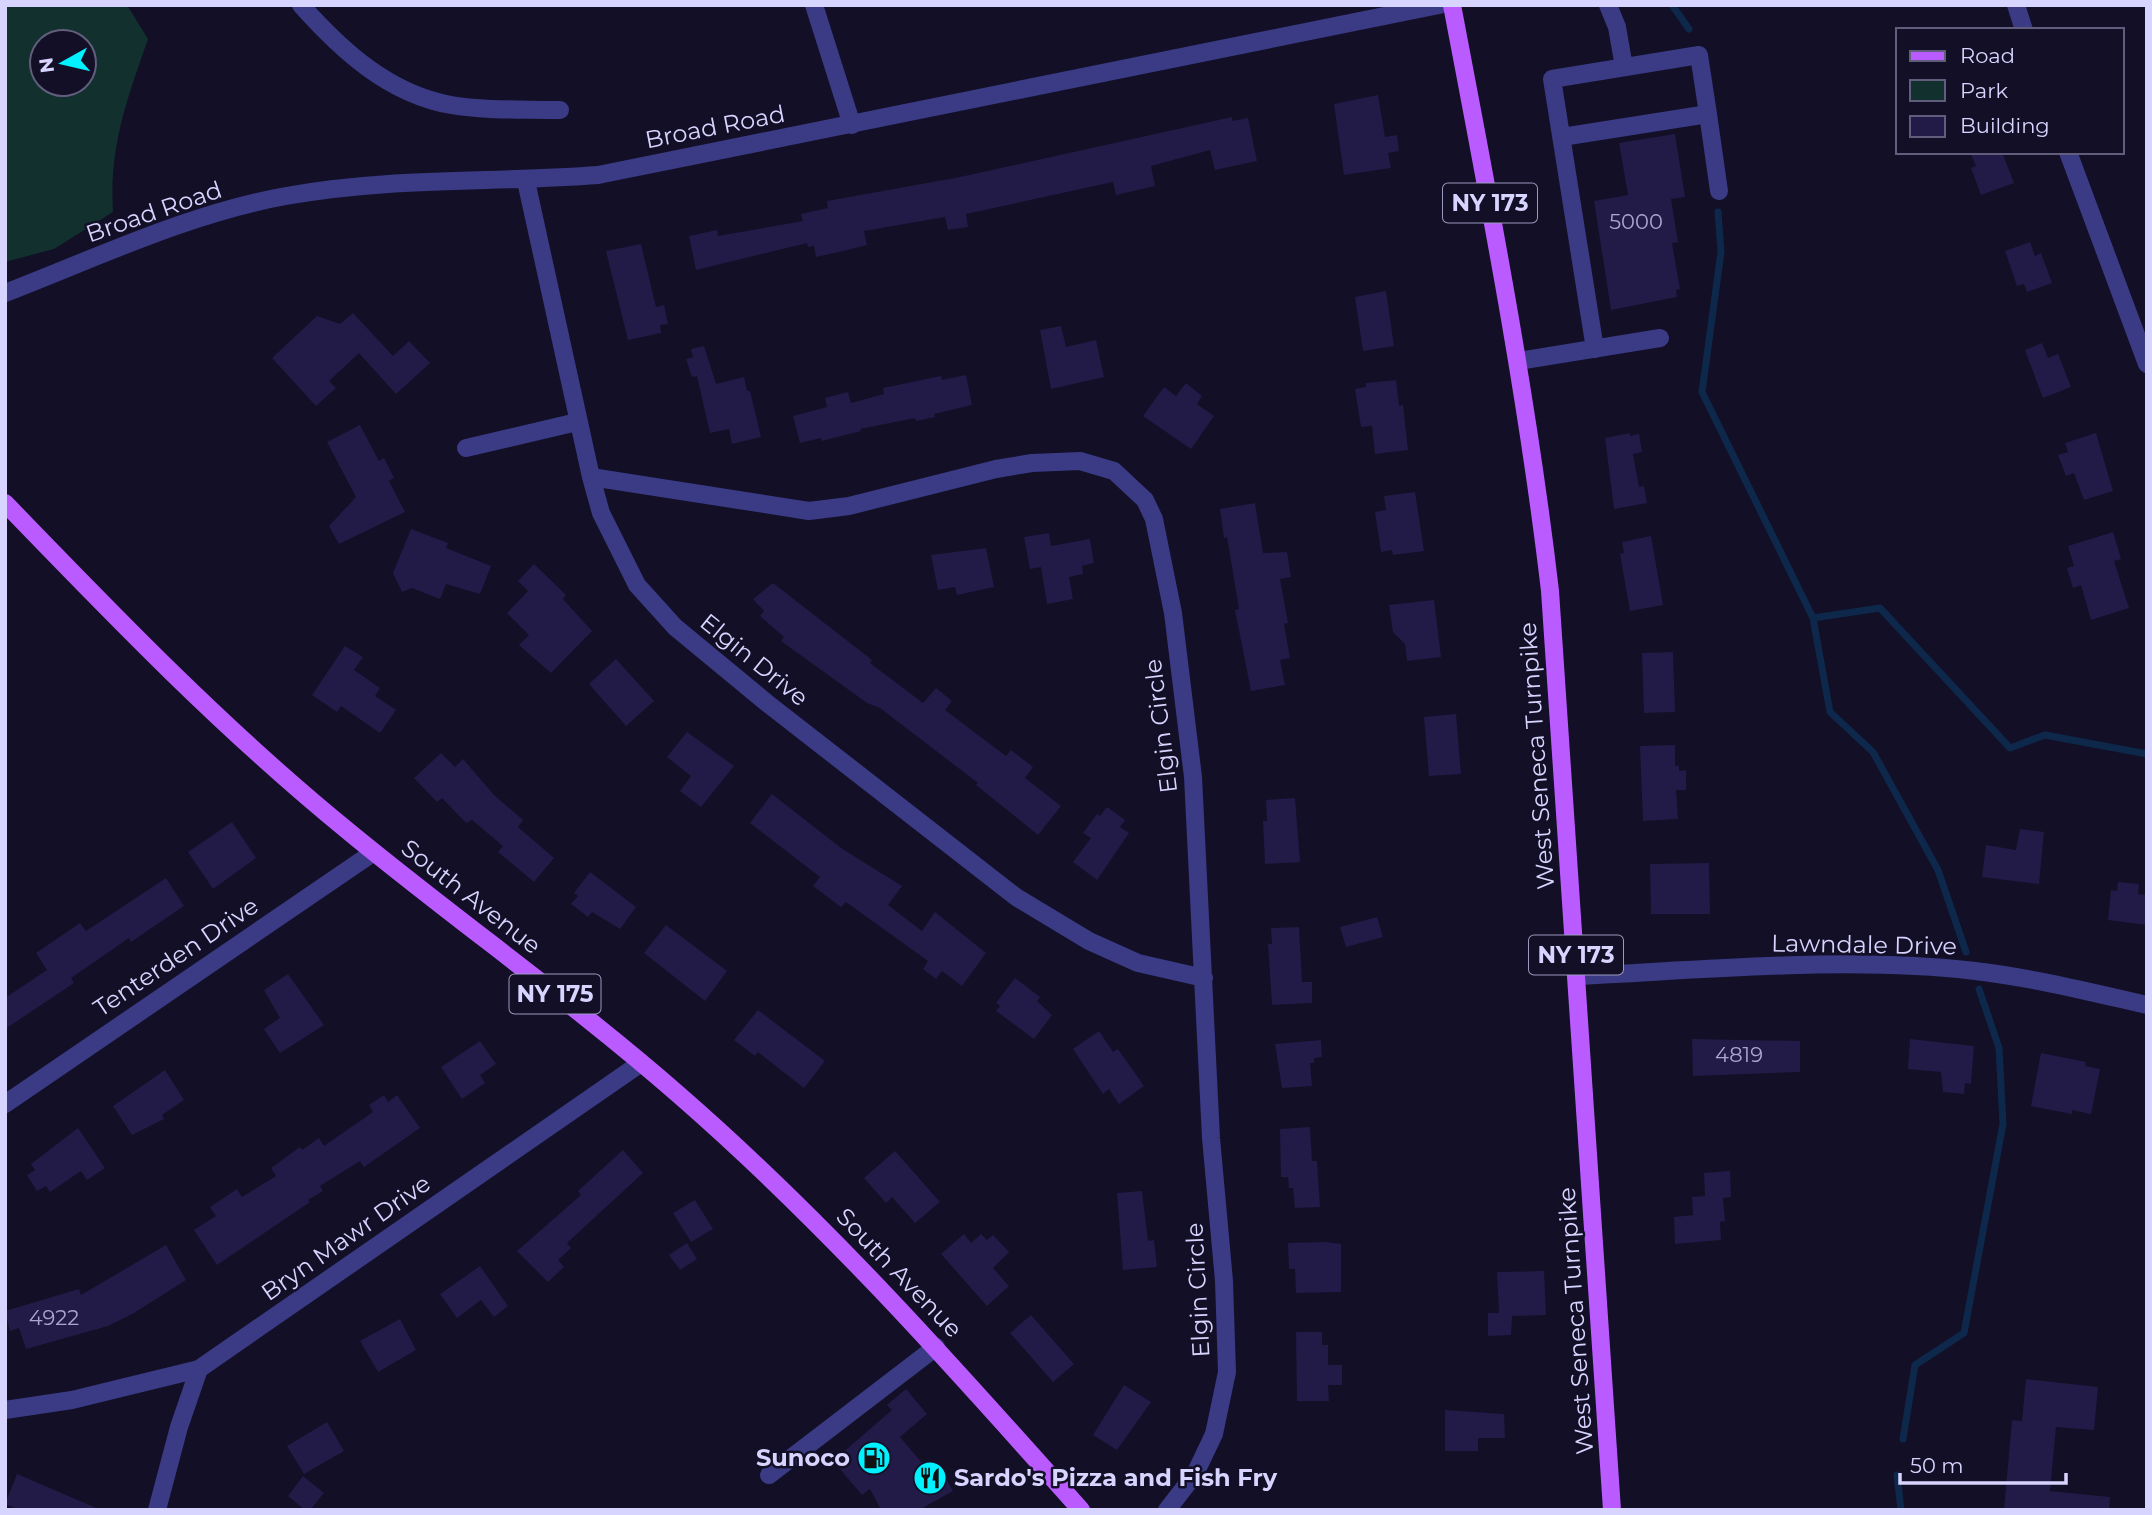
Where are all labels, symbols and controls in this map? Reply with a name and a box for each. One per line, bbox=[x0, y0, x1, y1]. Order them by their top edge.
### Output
north arrow bbox=[28, 28, 98, 98]
legend bbox=[1896, 28, 2124, 154]
text: Road bbox=[1960, 43, 2015, 68]
text: N bbox=[34, 56, 59, 75]
text: Park bbox=[1960, 78, 2008, 103]
street label: Broad Road bbox=[643, 99, 787, 154]
text: Building bbox=[1960, 113, 2050, 138]
street label: Broad Road bbox=[82, 175, 226, 248]
road number: NY 173 bbox=[1443, 184, 1537, 222]
house number: 5000 bbox=[1609, 209, 1663, 234]
street label: Elgin Drive bbox=[694, 607, 814, 712]
street label: West Seneca Turnpike bbox=[1513, 621, 1560, 891]
street label: Elgin Circle bbox=[1138, 657, 1183, 795]
street label: South Avenue bbox=[396, 833, 547, 960]
street label: Tenterden Drive bbox=[88, 891, 264, 1022]
street label: Lawndale Drive bbox=[1771, 928, 1957, 961]
road number: NY 173 bbox=[1529, 936, 1623, 974]
road number: NY 175 bbox=[510, 974, 600, 1014]
house number: 4819 bbox=[1715, 1042, 1763, 1067]
street label: Bryn Mawr Drive bbox=[256, 1168, 436, 1307]
street label: West Seneca Turnpike bbox=[1552, 1186, 1599, 1456]
street label: South Avenue bbox=[830, 1202, 968, 1343]
street label: Elgin Circle bbox=[1179, 1222, 1216, 1358]
house number: 4922 bbox=[29, 1305, 79, 1330]
fuel station icon: Sunoco bbox=[855, 1439, 893, 1477]
scale bar bbox=[1900, 1442, 2066, 1486]
place label: Sunoco bbox=[756, 1443, 850, 1472]
text: 50 m bbox=[1910, 1453, 1964, 1478]
restaurant icon: Sardo's Pizza and Fish Fry bbox=[911, 1459, 949, 1497]
place label: Sardo's Pizza and Fish Fry bbox=[954, 1463, 1278, 1492]

